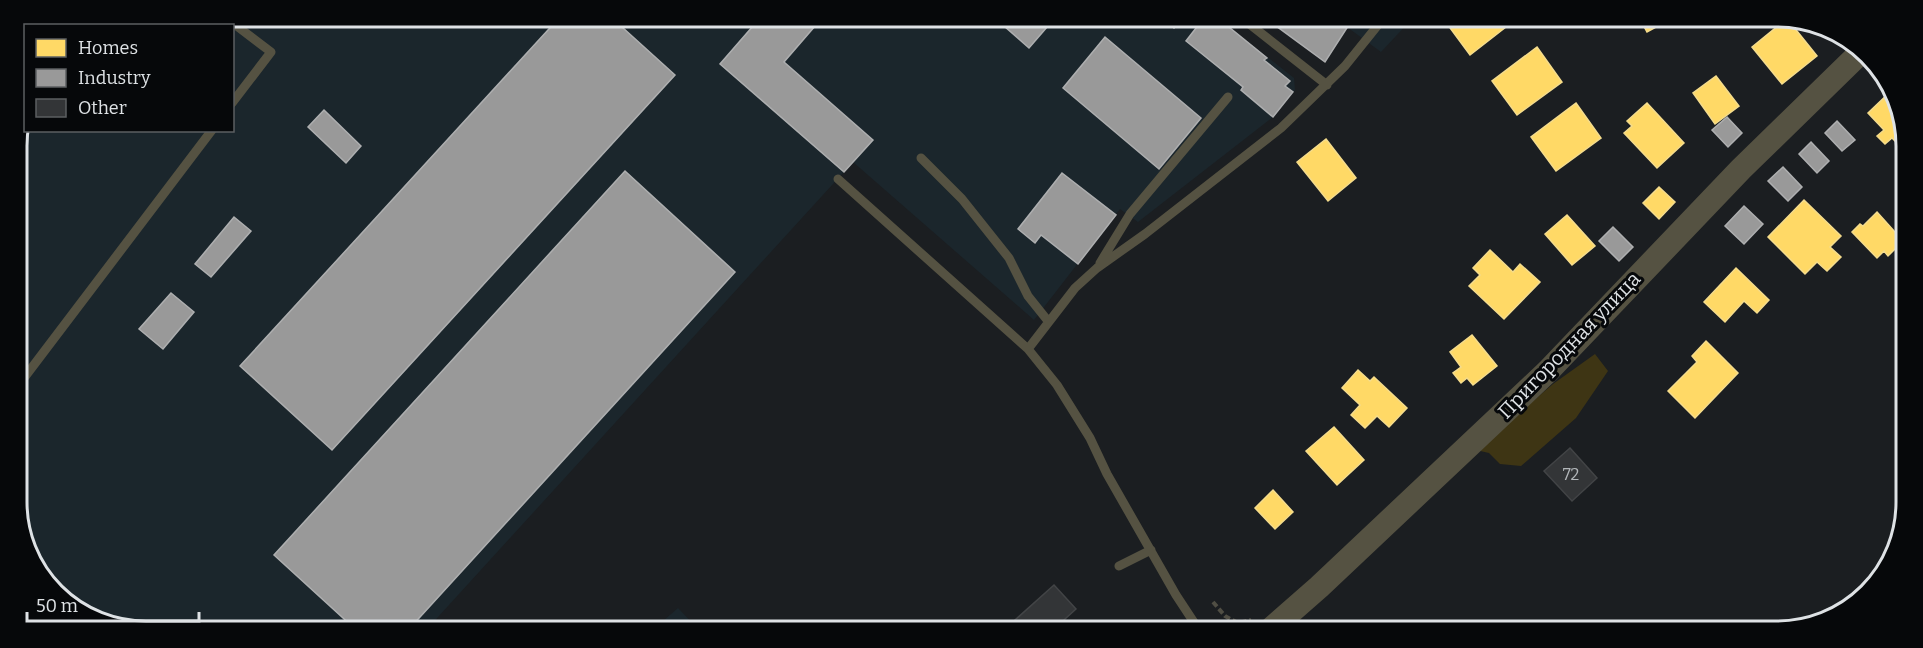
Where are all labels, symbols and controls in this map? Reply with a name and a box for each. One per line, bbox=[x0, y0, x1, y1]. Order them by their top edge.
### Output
legend bbox=[24, 24, 234, 132]
text: Homes bbox=[78, 37, 138, 59]
text: Industry bbox=[78, 67, 151, 89]
text: Other bbox=[78, 97, 127, 119]
street label: Пригородная улица bbox=[1493, 267, 1645, 423]
house number: 72 bbox=[1563, 465, 1579, 484]
scale bar bbox=[27, 585, 200, 623]
text: 50 m bbox=[36, 595, 78, 617]

